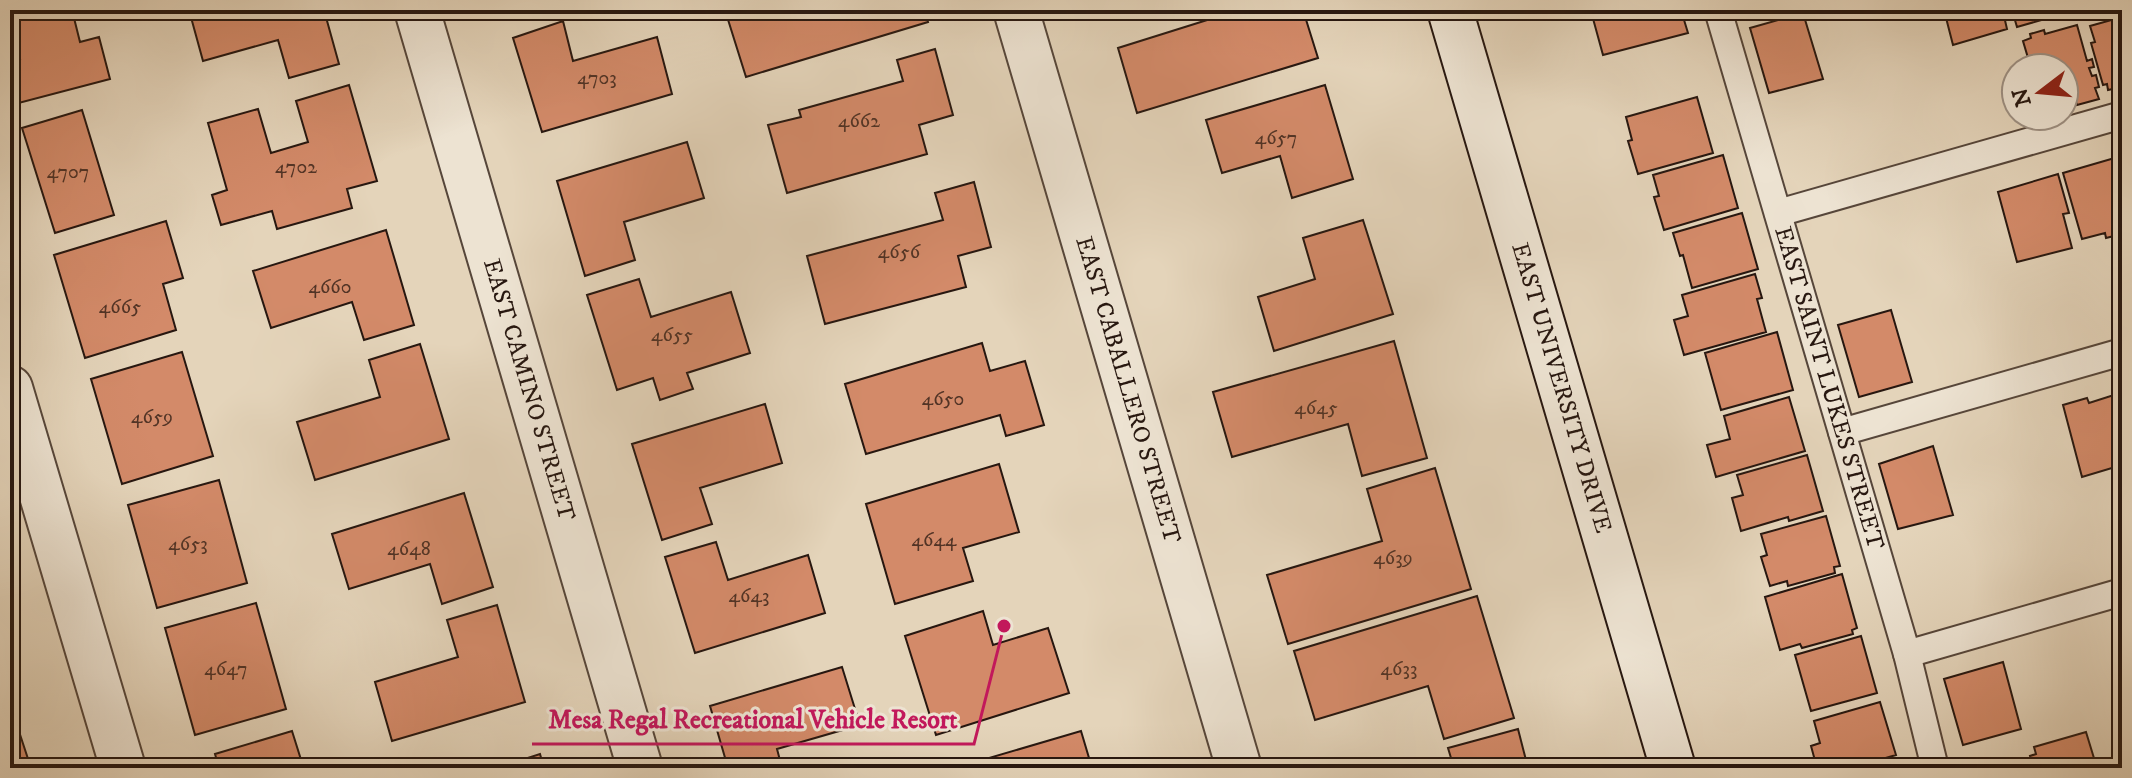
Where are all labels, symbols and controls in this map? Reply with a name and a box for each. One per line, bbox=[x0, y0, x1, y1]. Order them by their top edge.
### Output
north arrow bbox=[2000, 52, 2080, 132]
house number: 4703 bbox=[577, 66, 617, 91]
text: N bbox=[2007, 85, 2038, 110]
house number: 4662 bbox=[838, 109, 880, 134]
house number: 4657 bbox=[1255, 126, 1297, 151]
house number: 4702 bbox=[275, 155, 317, 180]
house number: 4707 bbox=[47, 160, 89, 185]
street label: EAST SAINT LUKES STREET bbox=[1767, 223, 1891, 553]
street label: EAST CABALLERO STREET bbox=[1068, 233, 1187, 547]
street label: EAST UNIVERSITY DRIVE bbox=[1504, 239, 1618, 537]
house number: 4656 bbox=[878, 240, 921, 265]
street label: EAST CAMINO STREET bbox=[476, 255, 582, 525]
house number: 4660 bbox=[308, 275, 352, 300]
house number: 4665 bbox=[99, 295, 141, 320]
house number: 4655 bbox=[651, 323, 693, 348]
house number: 4650 bbox=[922, 387, 964, 412]
house number: 4645 bbox=[1294, 396, 1338, 421]
house number: 4659 bbox=[131, 405, 173, 430]
house number: 4644 bbox=[912, 528, 957, 553]
house number: 4653 bbox=[168, 532, 208, 557]
house number: 4648 bbox=[387, 537, 431, 562]
house number: 4639 bbox=[1373, 546, 1413, 571]
house number: 4643 bbox=[729, 584, 769, 609]
house number: 4647 bbox=[204, 657, 248, 682]
house number: 4633 bbox=[1381, 657, 1417, 682]
callout: Mesa Regal Recreational Vehicle Resort bbox=[532, 694, 974, 744]
text: Mesa Regal Recreational Vehicle Resort bbox=[548, 704, 958, 737]

